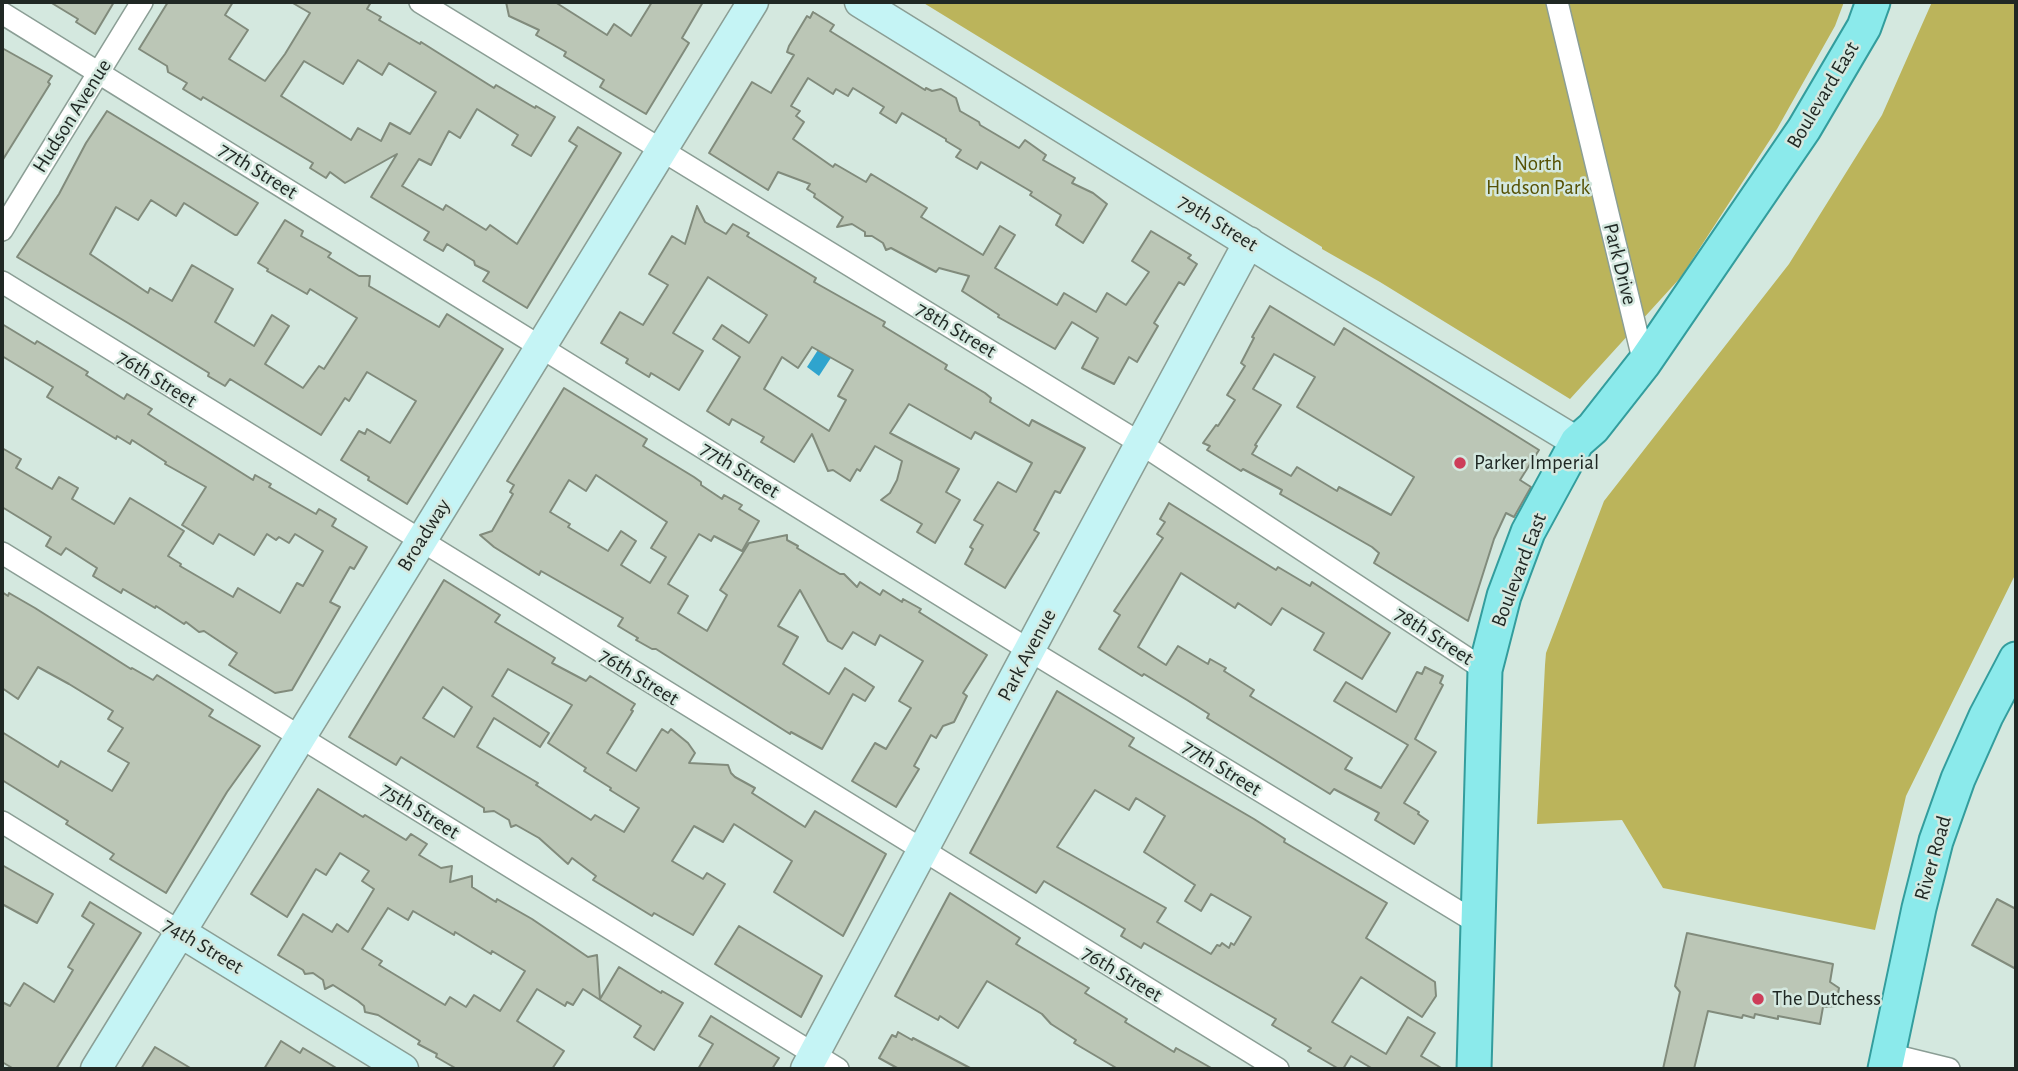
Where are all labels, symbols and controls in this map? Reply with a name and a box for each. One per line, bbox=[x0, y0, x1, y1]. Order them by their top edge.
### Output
street label: Boulevard East bbox=[1781, 37, 1865, 153]
street label: Hudson Avenue bbox=[27, 55, 117, 177]
street label: 77th Street bbox=[214, 137, 302, 205]
park label: North Hudson Park bbox=[1486, 151, 1590, 201]
street label: 79th Street bbox=[1174, 189, 1262, 257]
street label: Park Drive bbox=[1598, 220, 1642, 308]
street label: 78th Street bbox=[911, 296, 1001, 364]
street label: 76th Street bbox=[113, 345, 201, 413]
street label: 77th Street bbox=[696, 436, 784, 504]
place label: Parker Imperial bbox=[1474, 450, 1599, 476]
marker: Parker Imperial bbox=[1452, 455, 1468, 471]
street label: Broadway bbox=[392, 494, 456, 576]
street label: Boulevard East bbox=[1486, 509, 1552, 631]
street label: 78th Street bbox=[1390, 601, 1478, 671]
street label: Park Avenue bbox=[992, 605, 1062, 705]
street label: 76th Street bbox=[595, 643, 683, 711]
street label: 77th Street bbox=[1178, 734, 1266, 802]
street label: 75th Street bbox=[376, 777, 464, 845]
street label: River Road bbox=[1909, 813, 1957, 903]
street label: 74th Street bbox=[158, 912, 248, 980]
street label: 76th Street bbox=[1077, 940, 1167, 1008]
place label: The Dutchess bbox=[1772, 986, 1881, 1012]
marker: The Dutchess bbox=[1750, 991, 1766, 1007]

